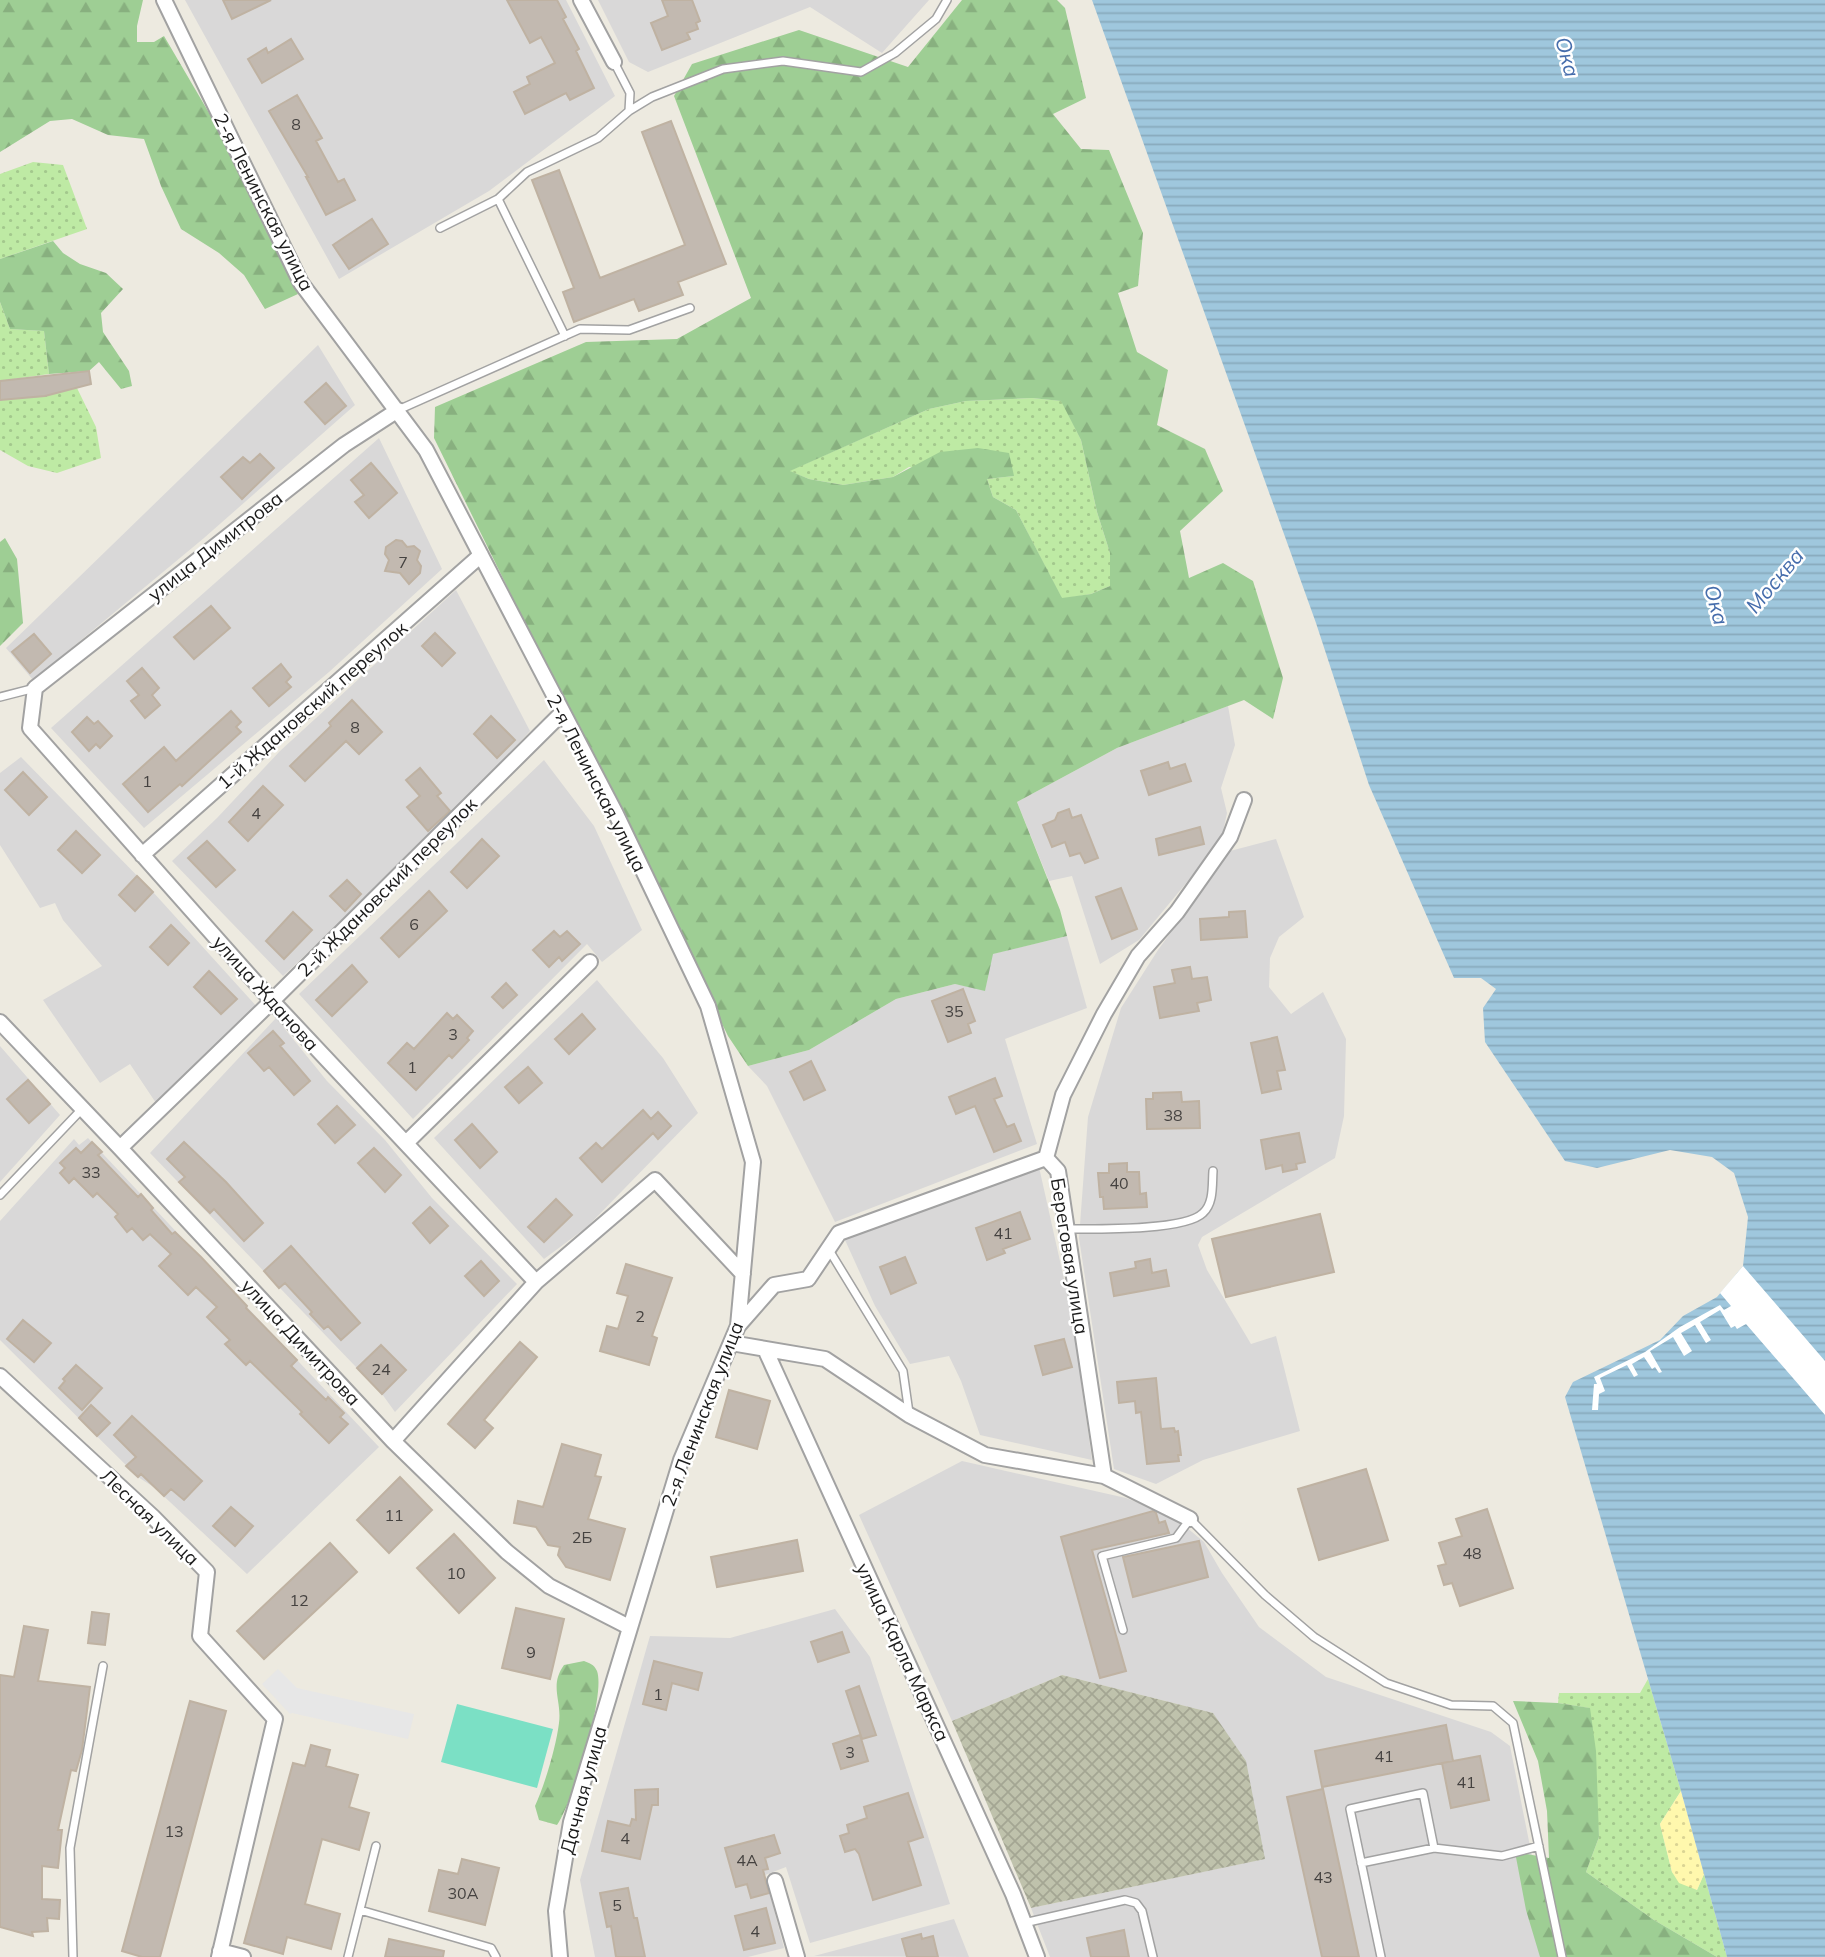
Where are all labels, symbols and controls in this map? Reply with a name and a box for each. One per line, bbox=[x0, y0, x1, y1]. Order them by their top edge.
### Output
water label: Ока bbox=[1550, 34, 1586, 80]
street label: 2-я Ленинская улица bbox=[209, 109, 319, 295]
house number: 8 bbox=[291, 114, 301, 134]
street label: улица Димитрова bbox=[143, 486, 287, 606]
water label: Москва bbox=[1740, 542, 1809, 618]
house number: 7 bbox=[398, 552, 408, 572]
water label: Ока bbox=[1699, 582, 1735, 628]
street label: 1-й Ждановский переулок bbox=[212, 615, 413, 794]
street label: 2-я Ленинская улица bbox=[542, 690, 652, 876]
house number: 8 bbox=[350, 717, 360, 737]
house number: 1 bbox=[142, 771, 152, 791]
street label: 2-й Ждановский переулок bbox=[292, 792, 482, 982]
house number: 4 bbox=[251, 803, 261, 823]
house number: 6 bbox=[409, 914, 419, 934]
street label: улица Жданова bbox=[208, 930, 324, 1056]
house number: 35 bbox=[944, 1001, 964, 1021]
house number: 3 bbox=[448, 1024, 458, 1044]
house number: 1 bbox=[407, 1057, 417, 1077]
house number: 38 bbox=[1163, 1105, 1183, 1125]
house number: 33 bbox=[81, 1162, 101, 1182]
house number: 40 bbox=[1109, 1173, 1129, 1193]
street label: Береговая улица bbox=[1046, 1176, 1094, 1336]
house number: 41 bbox=[993, 1223, 1013, 1243]
street label: улица Димитрова bbox=[236, 1274, 366, 1410]
house number: 2 bbox=[635, 1306, 645, 1326]
street label: 2-я Ленинская улица bbox=[656, 1318, 748, 1510]
house number: 24 bbox=[371, 1359, 391, 1379]
street label: Лесная улица bbox=[96, 1464, 204, 1570]
house number: 11 bbox=[384, 1505, 404, 1525]
house number: 2Б bbox=[572, 1527, 592, 1547]
house number: 48 bbox=[1462, 1543, 1482, 1563]
street label: улица Карла Маркса bbox=[851, 1559, 955, 1745]
house number: 10 bbox=[446, 1563, 466, 1583]
house number: 12 bbox=[289, 1590, 309, 1610]
house number: 9 bbox=[526, 1642, 536, 1662]
house number: 1 bbox=[653, 1684, 663, 1704]
street label: Дачная улица bbox=[554, 1724, 612, 1856]
house number: 3 bbox=[845, 1742, 855, 1762]
house number: 41 bbox=[1374, 1746, 1394, 1766]
house number: 41 bbox=[1456, 1772, 1476, 1792]
house number: 13 bbox=[164, 1821, 184, 1841]
house number: 4 bbox=[620, 1828, 630, 1848]
house number: 4А bbox=[736, 1850, 758, 1870]
house number: 43 bbox=[1313, 1867, 1333, 1887]
house number: 30А bbox=[448, 1883, 479, 1903]
house number: 5 bbox=[612, 1895, 622, 1915]
house number: 4 bbox=[750, 1921, 760, 1941]

